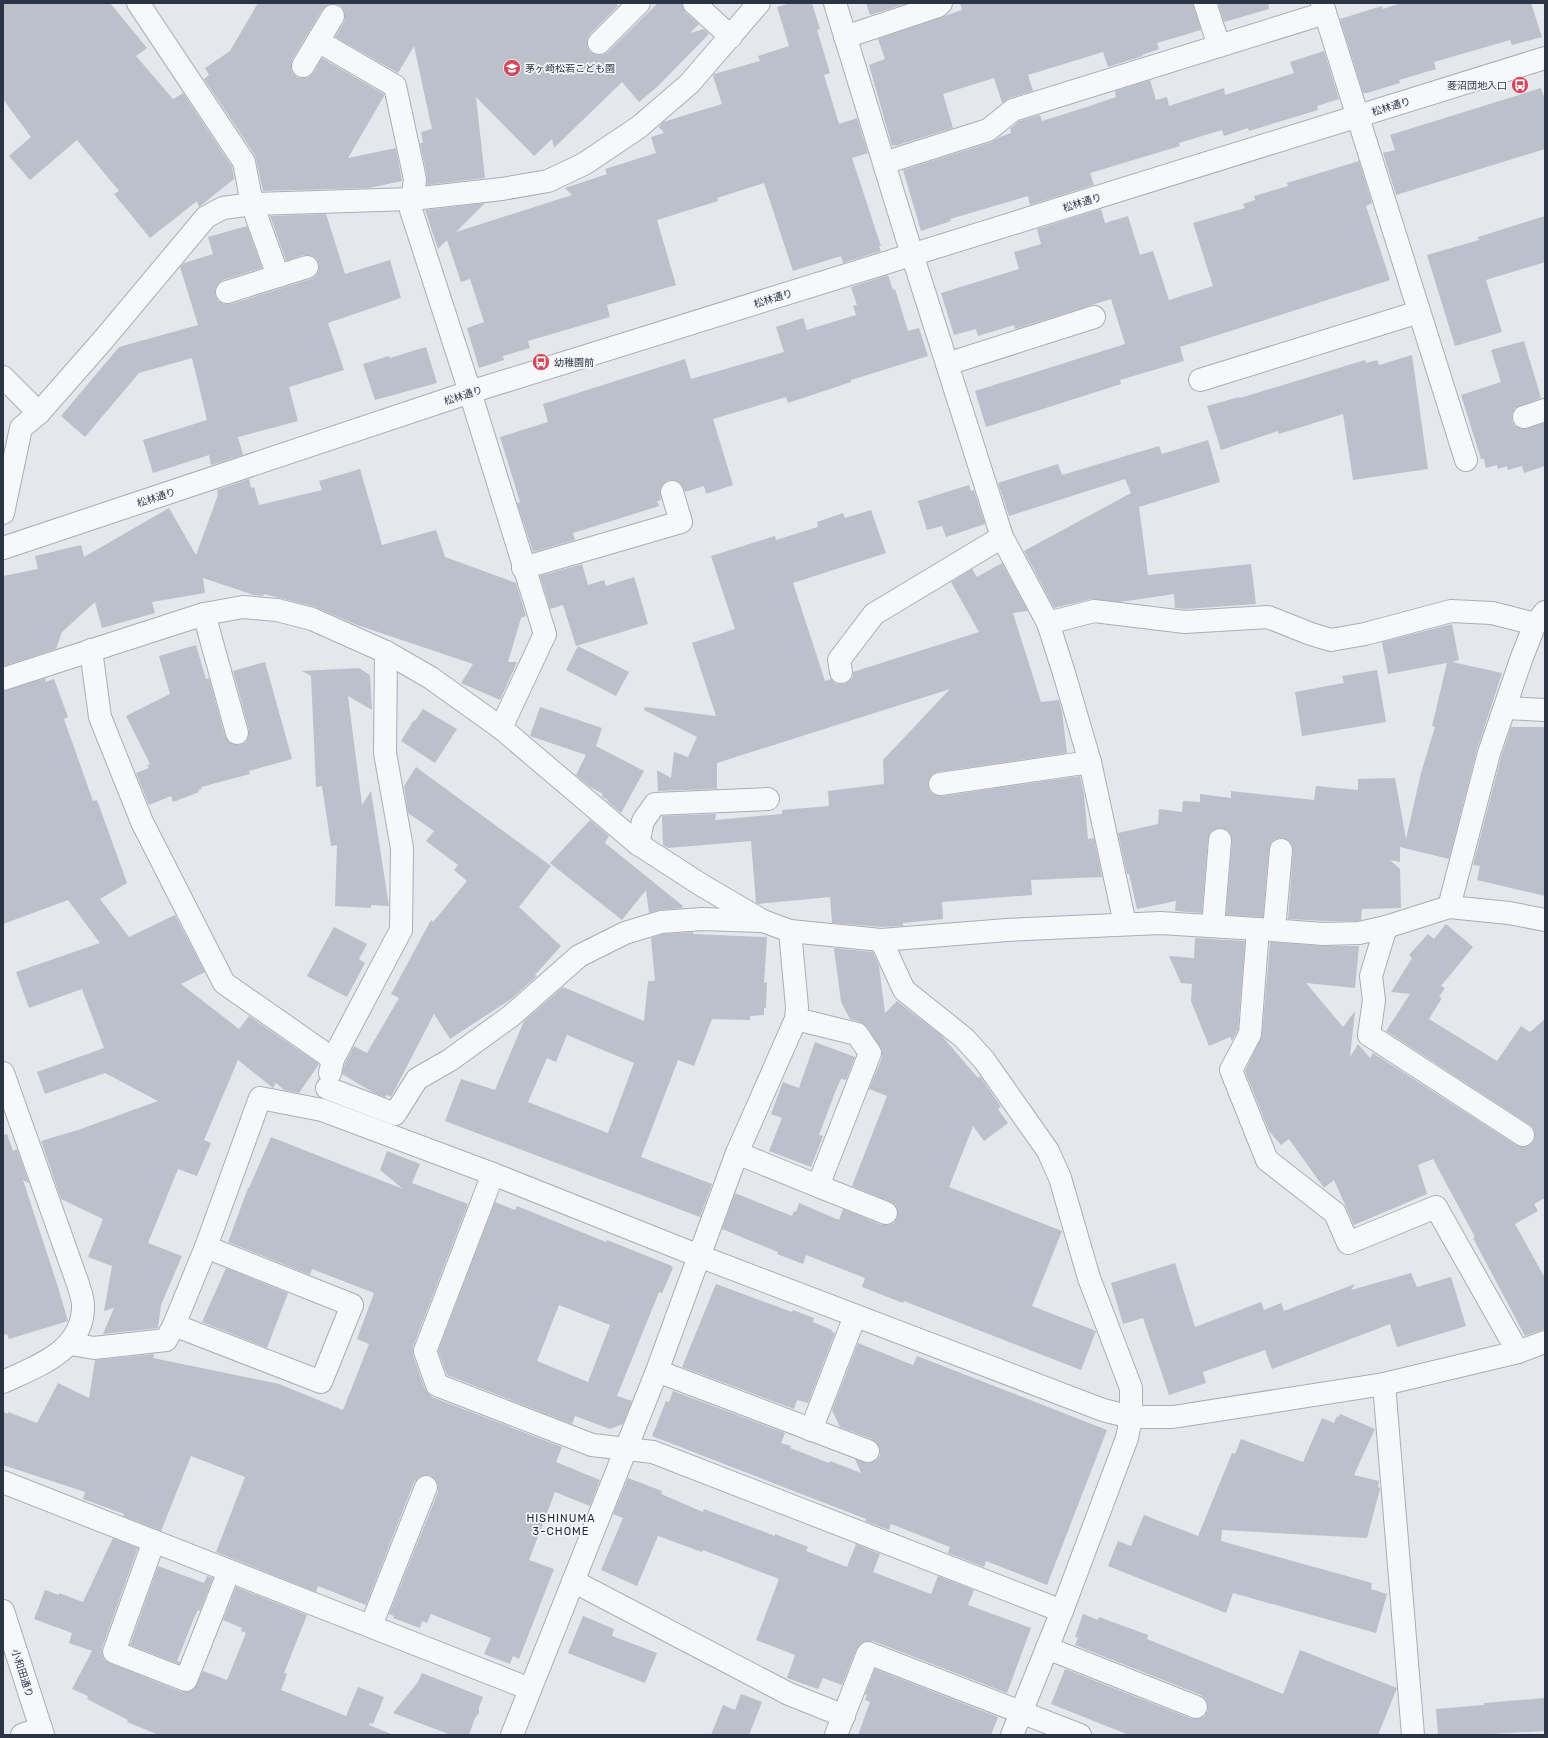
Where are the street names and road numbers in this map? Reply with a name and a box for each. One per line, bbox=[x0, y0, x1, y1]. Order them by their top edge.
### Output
street label: 松林通り bbox=[1370, 95, 1412, 119]
street label: 松林通り bbox=[1061, 191, 1103, 215]
street label: 松林通り bbox=[752, 287, 794, 311]
street label: 松林通り bbox=[442, 384, 484, 408]
street label: 松林通り bbox=[135, 486, 177, 510]
street label: 小和田通り bbox=[9, 1648, 35, 1699]

